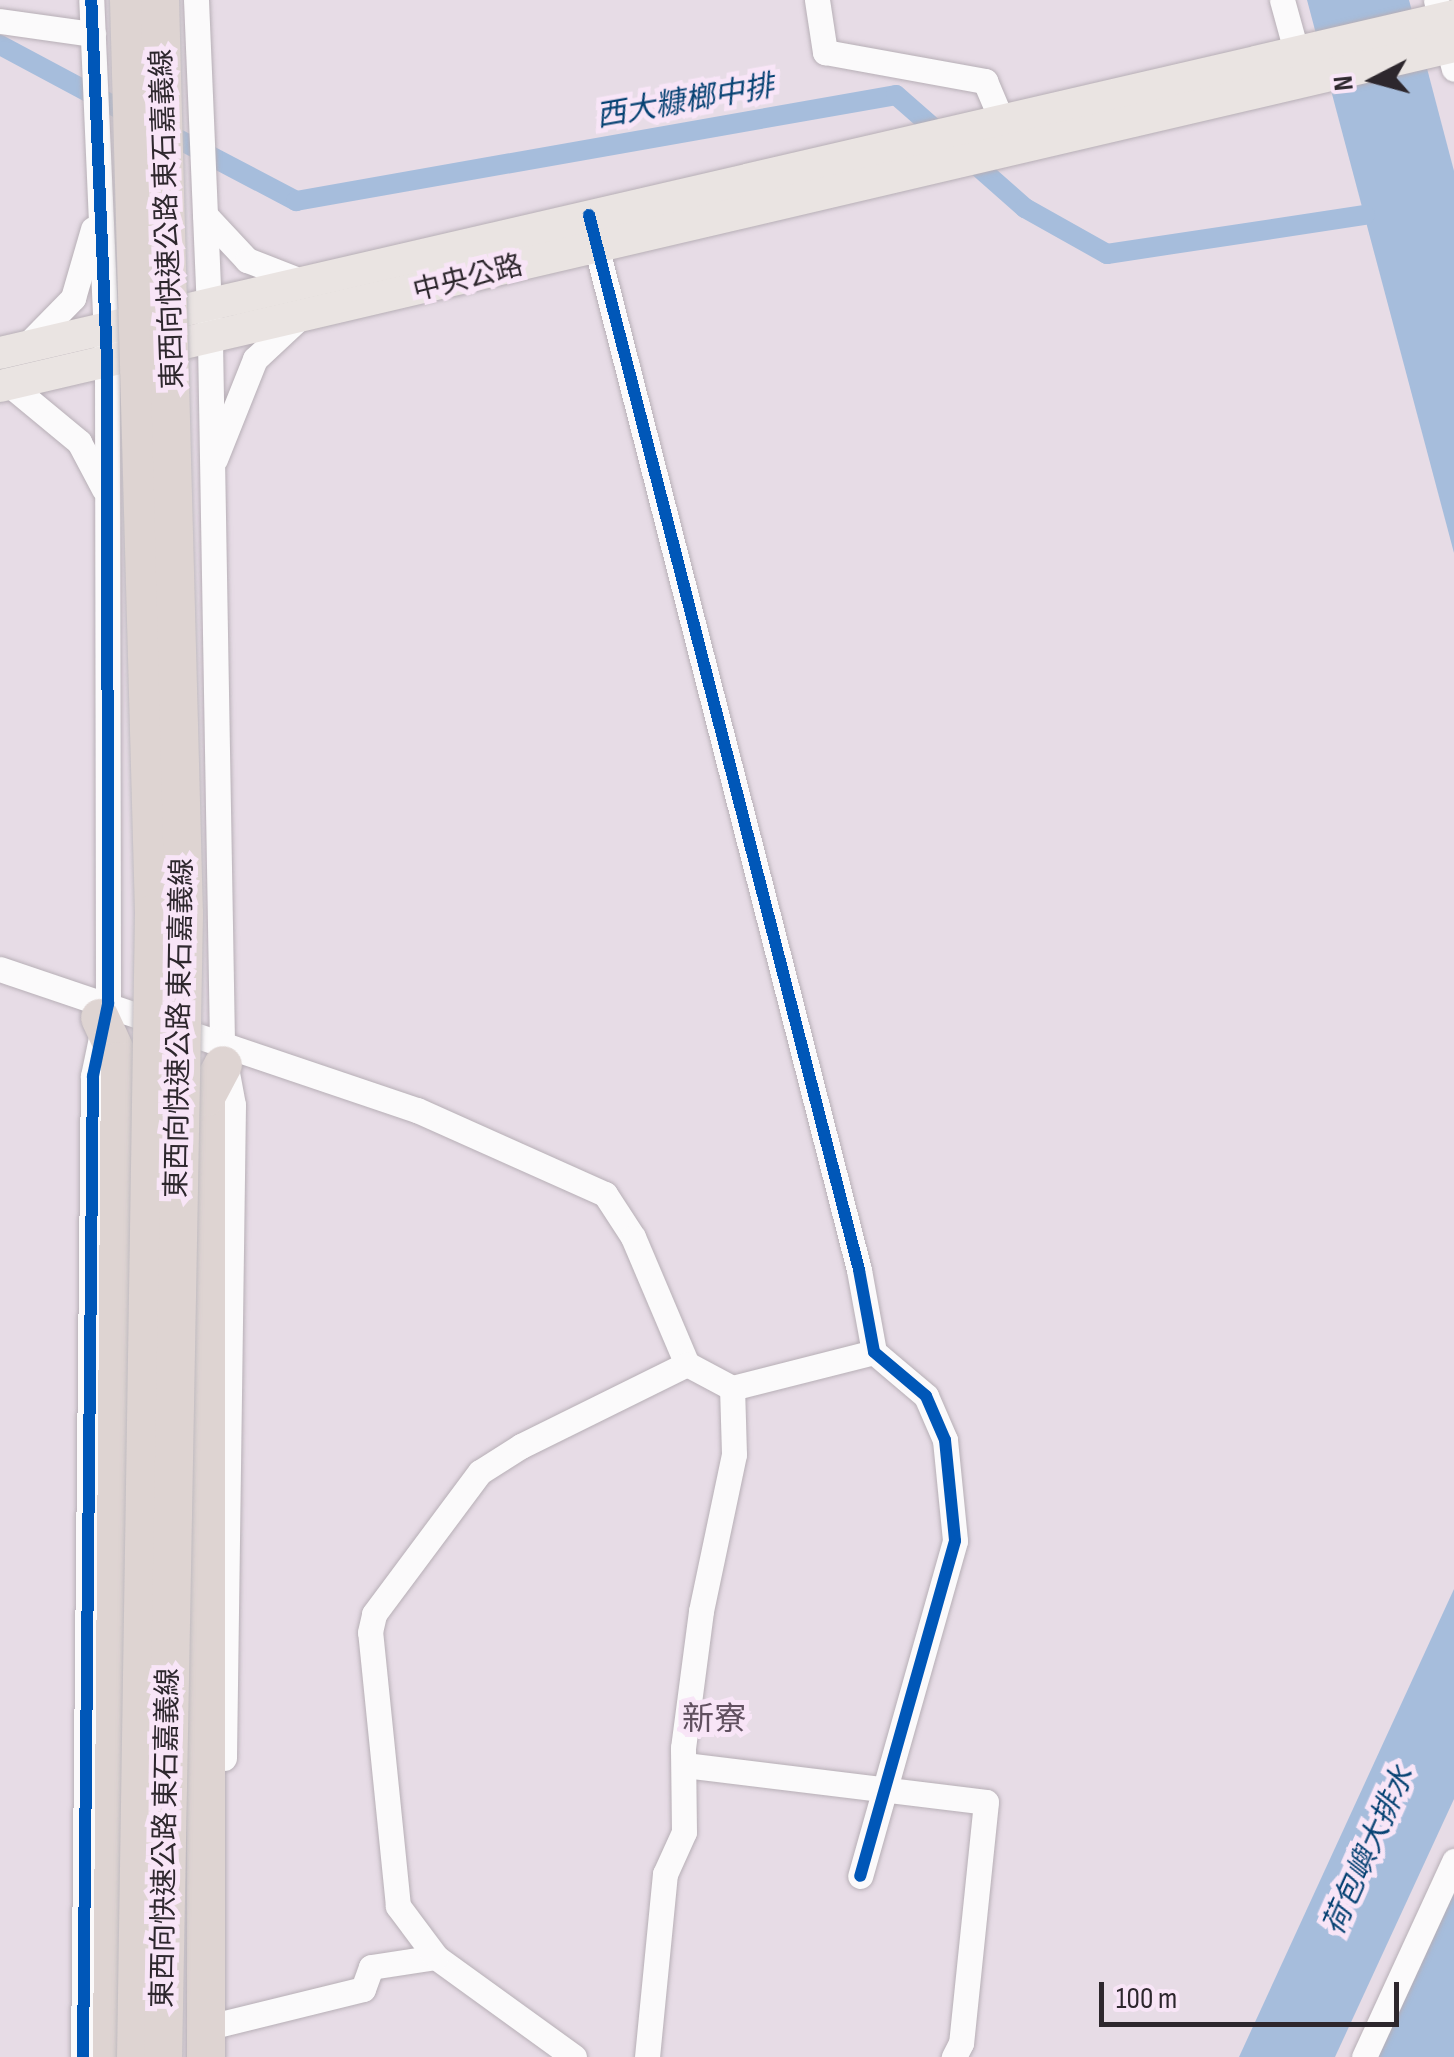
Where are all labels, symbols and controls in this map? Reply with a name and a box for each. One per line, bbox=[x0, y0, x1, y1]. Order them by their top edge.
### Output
north arrow bbox=[1324, 30, 1424, 130]
street label: 東西向快速公路 東石嘉義線 bbox=[145, 48, 191, 390]
water label: 西大糠榔中排 bbox=[593, 69, 777, 135]
text: N bbox=[1326, 74, 1361, 92]
street label: 中央公路 bbox=[410, 249, 526, 309]
street label: 東西向快速公路 東石嘉義線 bbox=[160, 858, 200, 1198]
street label: 東西向快速公路 東石嘉義線 bbox=[146, 1668, 186, 2008]
district label: 新寮 bbox=[682, 1701, 746, 1739]
water label: 荷包嶼大排水 bbox=[1316, 1761, 1422, 1941]
scale bar bbox=[1104, 1962, 1404, 2024]
text: 100 m bbox=[1116, 1981, 1177, 2017]

